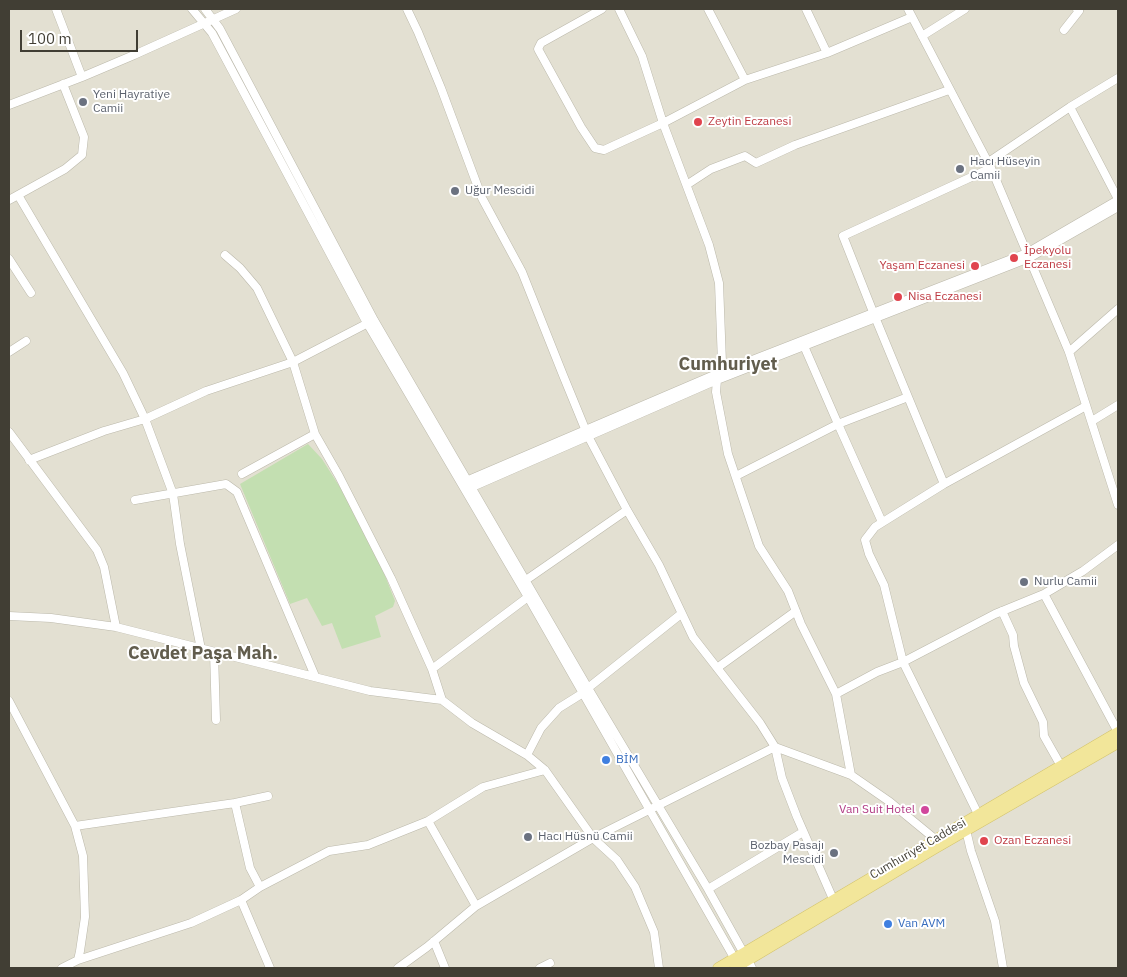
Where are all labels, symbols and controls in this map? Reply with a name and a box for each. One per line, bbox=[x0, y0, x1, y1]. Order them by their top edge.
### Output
scale bar bbox=[22, 20, 140, 52]
text: 100 m bbox=[28, 29, 72, 48]
place label: Yeni Hayratiye Camii bbox=[93, 88, 170, 116]
marker: Yeni Hayratiye Camii bbox=[77, 96, 89, 108]
place label: Zeytin Eczanesi bbox=[708, 115, 791, 129]
marker: Zeytin Eczanesi bbox=[692, 116, 704, 128]
place label: Hacı Hüseyin Camii bbox=[970, 155, 1040, 183]
marker: Hacı Hüseyin Camii bbox=[954, 163, 966, 175]
place label: Uğur Mescidi bbox=[465, 184, 535, 198]
marker: Uğur Mescidi bbox=[449, 185, 461, 197]
place label: İpekyolu Eczanesi bbox=[1024, 244, 1071, 272]
marker: İpekyolu Eczanesi bbox=[1008, 252, 1020, 264]
place label: Yaşam Eczanesi bbox=[879, 259, 965, 273]
marker: Yaşam Eczanesi bbox=[969, 260, 981, 272]
place label: Nisa Eczanesi bbox=[908, 290, 982, 304]
marker: Nisa Eczanesi bbox=[892, 291, 904, 303]
district label: Cumhuriyet bbox=[679, 354, 777, 376]
place label: Nurlu Camii bbox=[1034, 575, 1097, 589]
marker: Nurlu Camii bbox=[1018, 576, 1030, 588]
district label: Cevdet Paşa Mah. bbox=[128, 643, 278, 665]
place label: BİM bbox=[616, 753, 638, 767]
marker: BİM bbox=[600, 754, 612, 766]
place label: Van Suit Hotel bbox=[839, 803, 915, 817]
marker: Van Suit Hotel bbox=[919, 804, 931, 816]
street label: Cumhuriyet Caddesi bbox=[867, 816, 969, 882]
place label: Hacı Hüsnü Camii bbox=[538, 830, 633, 844]
marker: Hacı Hüsnü Camii bbox=[522, 831, 534, 843]
place label: Ozan Eczanesi bbox=[994, 834, 1071, 848]
marker: Ozan Eczanesi bbox=[978, 835, 990, 847]
place label: Bozbay Pasajı Mescidi bbox=[750, 839, 824, 867]
marker: Bozbay Pasajı Mescidi bbox=[828, 847, 840, 859]
place label: Van AVM bbox=[898, 917, 945, 931]
marker: Van AVM bbox=[882, 918, 894, 930]

